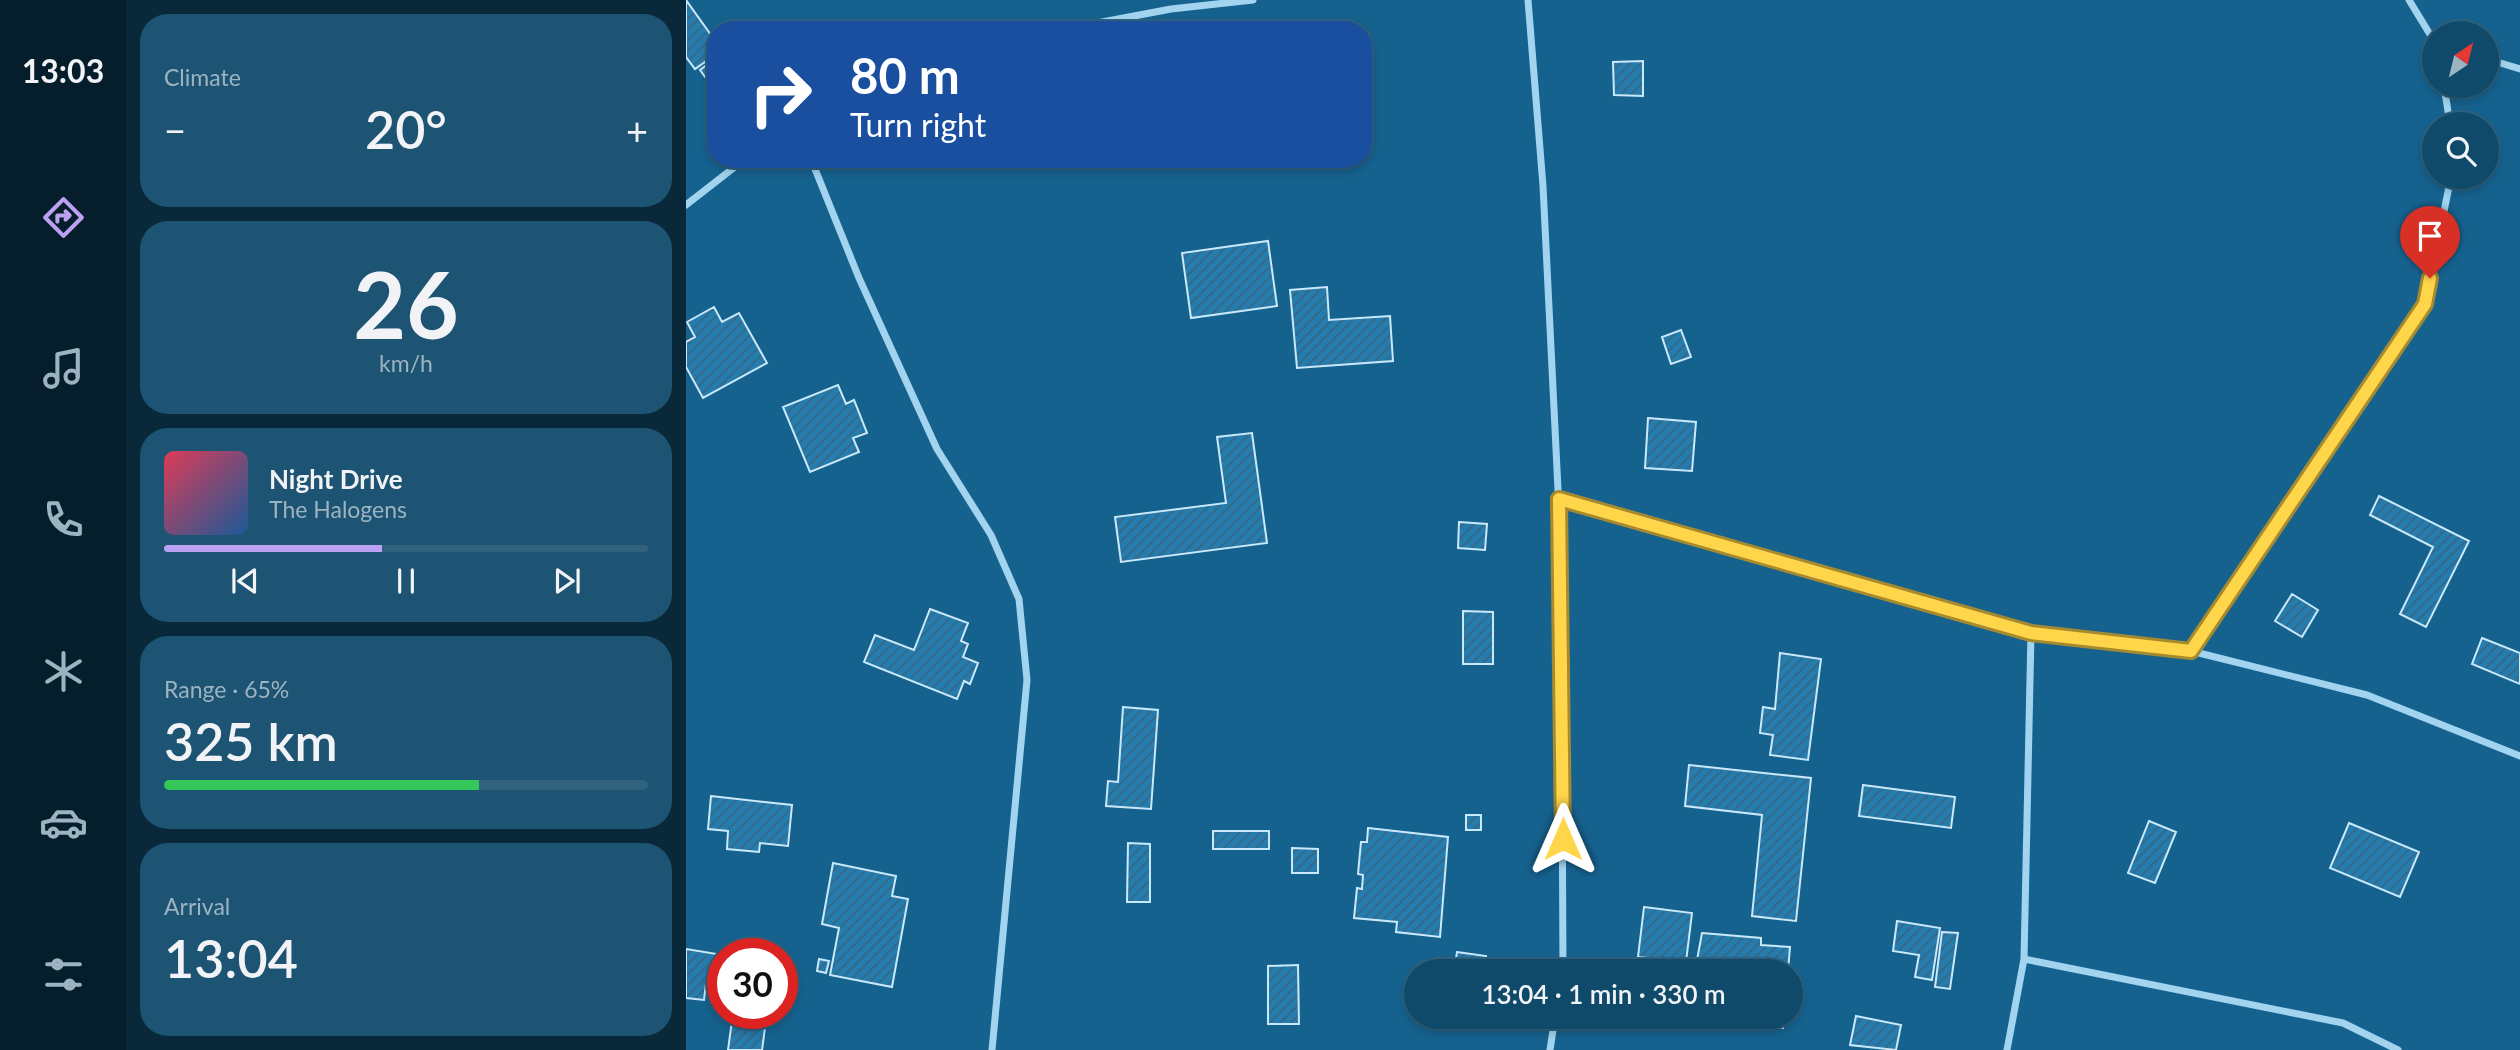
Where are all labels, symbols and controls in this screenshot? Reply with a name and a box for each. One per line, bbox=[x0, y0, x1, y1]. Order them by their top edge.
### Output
north arrow bbox=[2422, 21, 2499, 98]
map controls bbox=[2422, 21, 2499, 189]
text: 80 m bbox=[850, 46, 960, 104]
icon: right bbox=[735, 49, 826, 140]
text: 13:03 bbox=[22, 51, 104, 90]
text: Climate bbox=[164, 63, 241, 91]
text: 20° bbox=[365, 98, 447, 160]
text: Turn right bbox=[850, 105, 986, 144]
text: − bbox=[164, 107, 186, 153]
text: + bbox=[626, 107, 648, 153]
button: search bbox=[2422, 112, 2499, 189]
icon: directions bbox=[39, 193, 88, 242]
pin bbox=[2400, 206, 2460, 278]
icon: arrive bbox=[2411, 217, 2449, 255]
text: 26 bbox=[353, 249, 459, 358]
icon: music bbox=[39, 344, 88, 393]
text: km/h bbox=[379, 349, 433, 377]
text: Night Drive bbox=[269, 463, 403, 495]
icon: phone bbox=[39, 495, 88, 544]
text: The Halogens bbox=[269, 495, 407, 523]
icon: previous bbox=[226, 562, 264, 600]
icon: pause bbox=[387, 562, 425, 600]
icon: next bbox=[548, 562, 586, 600]
icon: climate bbox=[39, 647, 88, 696]
text: Range · 65% bbox=[164, 675, 289, 703]
text: 325 km bbox=[164, 710, 338, 772]
icon: car bbox=[39, 798, 88, 847]
position arrow bbox=[1526, 802, 1600, 876]
text: Arrival bbox=[164, 892, 230, 920]
text: 13:04 bbox=[164, 927, 298, 989]
speed limit sign: 30 bbox=[707, 938, 798, 1029]
icon: filters bbox=[39, 950, 88, 999]
text: 13:04 · 1 min · 330 m bbox=[1481, 978, 1726, 1010]

